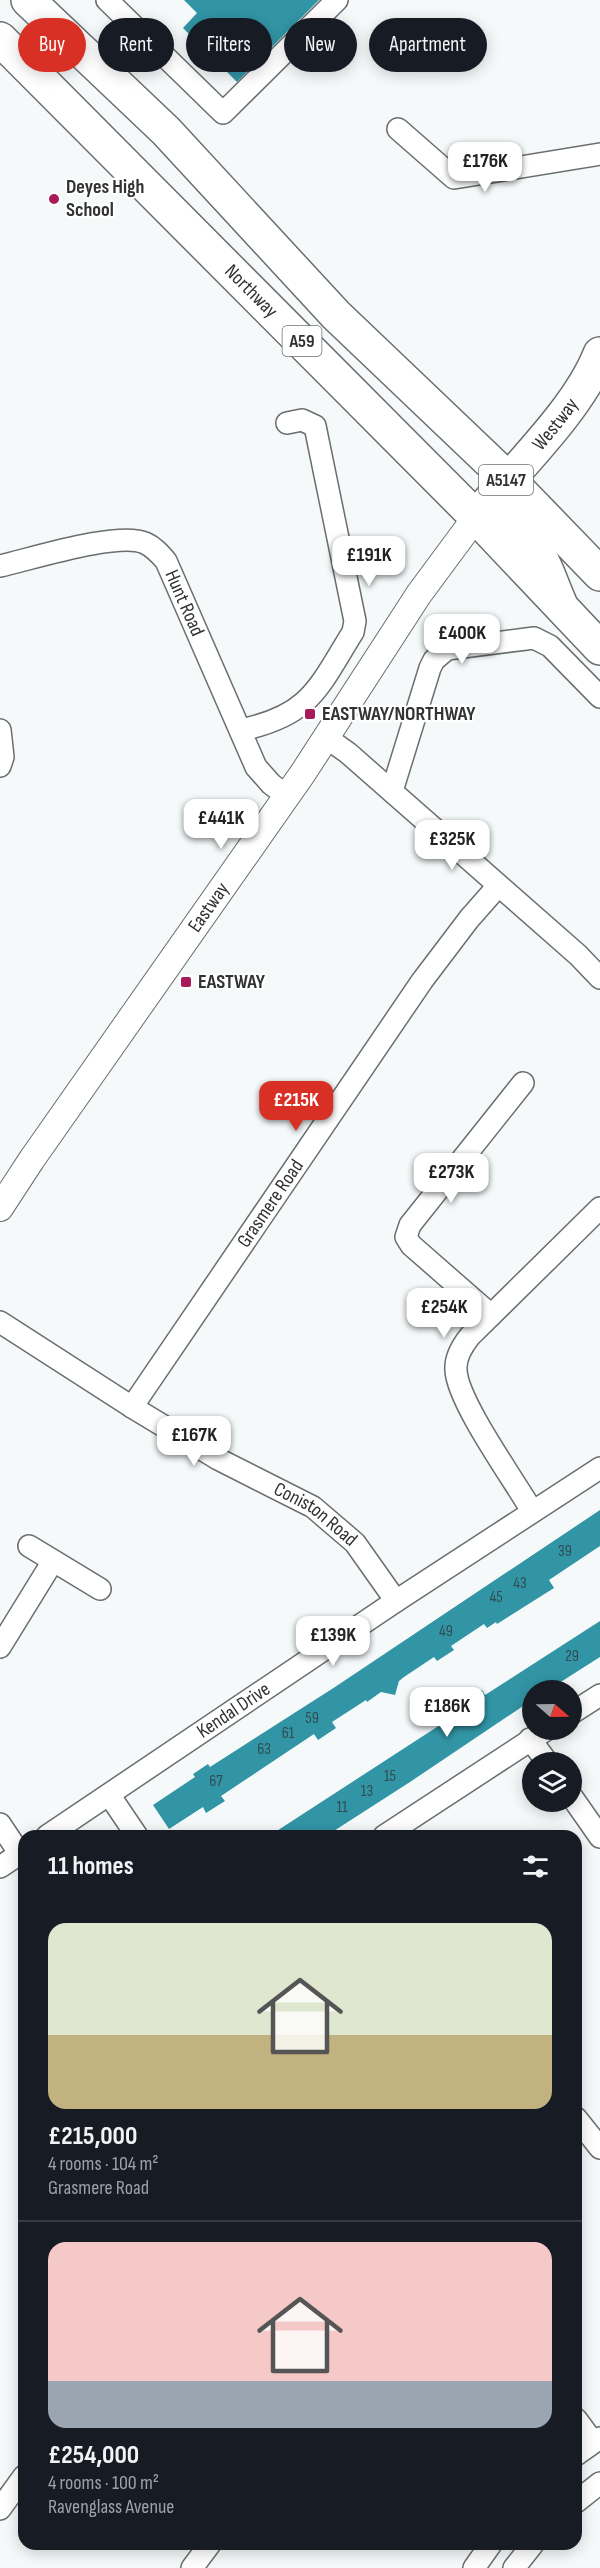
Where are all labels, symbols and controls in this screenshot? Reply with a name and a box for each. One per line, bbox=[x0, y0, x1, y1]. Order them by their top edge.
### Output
chip: Buy bbox=[18, 18, 86, 72]
chip: Rent bbox=[98, 18, 174, 72]
chip: Filters bbox=[186, 18, 272, 72]
chip: New bbox=[284, 18, 357, 72]
chip: Apartment bbox=[369, 18, 487, 72]
pin: £176K bbox=[443, 142, 527, 193]
text: £176K bbox=[462, 149, 508, 173]
place label: Deyes High School bbox=[66, 175, 144, 222]
marker: Deyes High School bbox=[47, 192, 61, 206]
street label: Northway bbox=[220, 260, 283, 323]
road number: A59 bbox=[282, 326, 322, 356]
street label: Westway bbox=[527, 393, 584, 456]
road number: A5147 bbox=[479, 465, 533, 495]
pin: £191K bbox=[327, 536, 411, 587]
text: £191K bbox=[346, 543, 392, 567]
street label: Hunt Road bbox=[159, 566, 209, 640]
pin: £400K bbox=[420, 614, 504, 665]
text: £400K bbox=[438, 621, 486, 645]
place label: EASTWAY/NORTHWAY bbox=[322, 702, 476, 726]
marker: EASTWAY/NORTHWAY bbox=[303, 707, 317, 721]
pin: £441K bbox=[179, 799, 263, 850]
text: £441K bbox=[198, 806, 244, 830]
pin: £325K bbox=[410, 820, 494, 871]
text: £325K bbox=[429, 827, 475, 851]
street label: Eastway bbox=[183, 878, 235, 937]
place label: EASTWAY bbox=[198, 970, 266, 994]
marker: EASTWAY bbox=[179, 975, 193, 989]
pin: £215K bbox=[254, 1081, 338, 1132]
text: £215K bbox=[273, 1088, 319, 1112]
pin: £273K bbox=[409, 1153, 493, 1204]
street label: Grasmere Road bbox=[232, 1155, 309, 1252]
text: £273K bbox=[428, 1160, 474, 1184]
pin: £254K bbox=[402, 1288, 486, 1339]
text: £254K bbox=[421, 1295, 468, 1319]
pin: £167K bbox=[152, 1416, 236, 1467]
text: £167K bbox=[171, 1423, 217, 1447]
street label: Coniston Road bbox=[270, 1477, 362, 1552]
house number: 39 bbox=[558, 1542, 572, 1561]
house number: 43 bbox=[513, 1574, 527, 1593]
house number: 45 bbox=[489, 1588, 503, 1607]
pin: £139K bbox=[291, 1616, 375, 1667]
house number: 49 bbox=[439, 1622, 453, 1641]
text: £139K bbox=[310, 1623, 356, 1647]
house number: 29 bbox=[565, 1647, 579, 1666]
street label: Kendal Drive bbox=[192, 1677, 275, 1744]
north arrow bbox=[522, 1680, 582, 1740]
map controls bbox=[522, 1680, 582, 1812]
pin: £186K bbox=[405, 1687, 489, 1738]
text: £186K bbox=[424, 1694, 470, 1718]
house number: 59 bbox=[305, 1709, 319, 1728]
house number: 61 bbox=[282, 1724, 295, 1743]
house number: 63 bbox=[257, 1740, 271, 1759]
button: layers bbox=[522, 1752, 582, 1812]
house number: 15 bbox=[384, 1767, 396, 1786]
house number: 67 bbox=[209, 1772, 223, 1791]
house number: 13 bbox=[361, 1782, 373, 1801]
house number: 11 bbox=[336, 1798, 348, 1817]
icon: filters bbox=[519, 1850, 552, 1883]
text: 11 homes bbox=[48, 1851, 134, 1882]
icon: home bbox=[246, 1962, 354, 2070]
text: £215,000 bbox=[48, 2121, 137, 2152]
text: 4 rooms · 104 m² bbox=[48, 2152, 158, 2176]
text: Grasmere Road bbox=[48, 2176, 149, 2200]
icon: home bbox=[246, 2281, 354, 2389]
text: £254,000 bbox=[48, 2440, 139, 2471]
text: 4 rooms · 100 m² bbox=[48, 2471, 159, 2495]
text: Ravenglass Avenue bbox=[48, 2495, 174, 2519]

